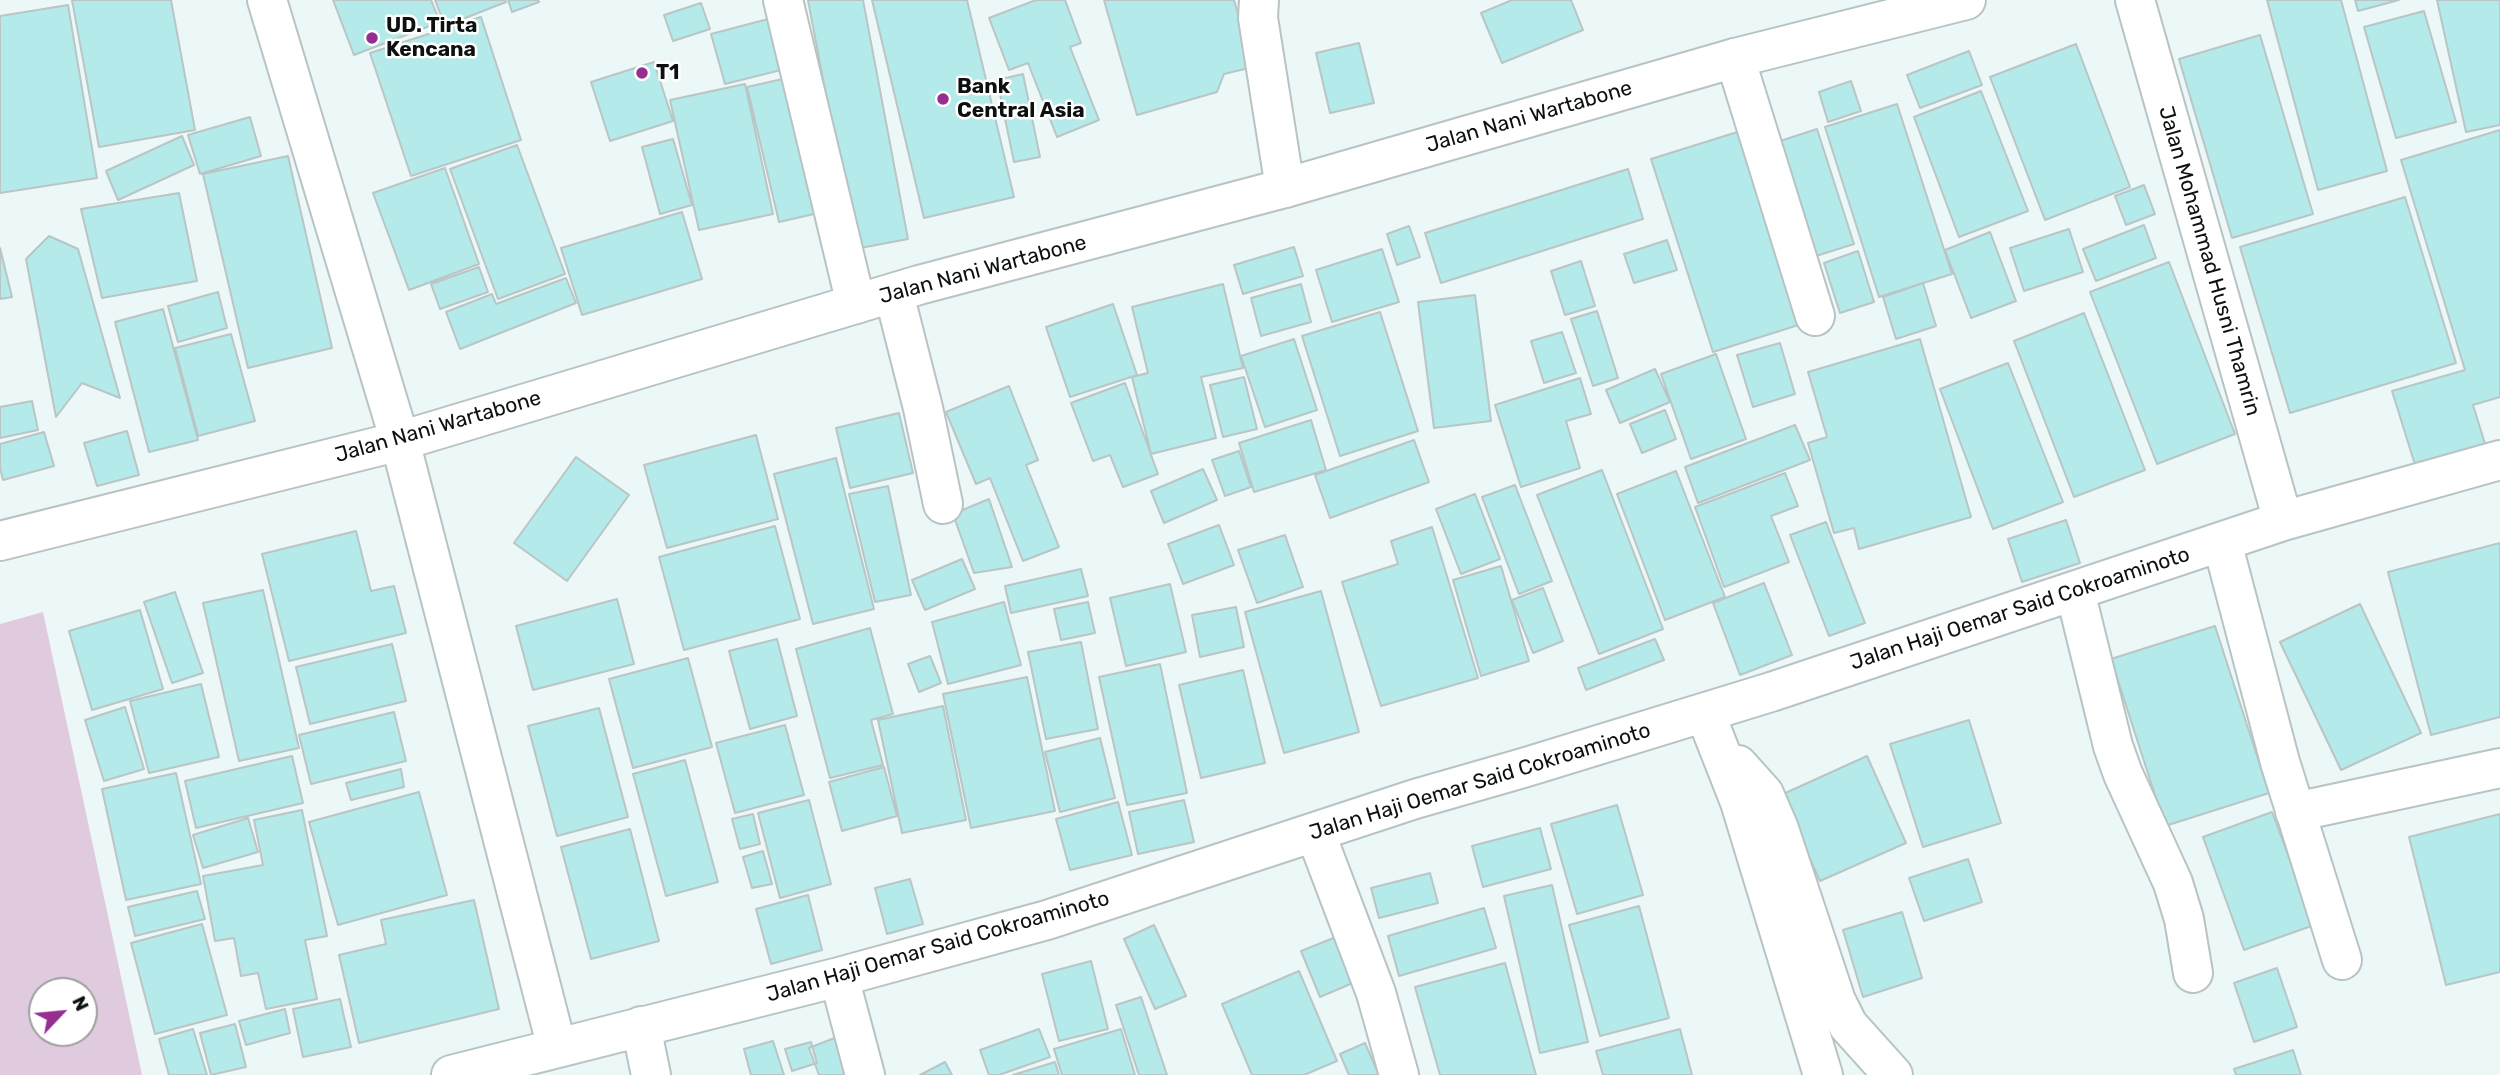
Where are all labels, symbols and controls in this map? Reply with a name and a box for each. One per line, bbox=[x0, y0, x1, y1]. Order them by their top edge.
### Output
place label: UD. Tirta Kencana bbox=[386, 13, 477, 63]
marker: UD. Tirta Kencana bbox=[364, 30, 380, 46]
place label: T1 bbox=[656, 60, 680, 86]
marker: T1 bbox=[634, 65, 650, 81]
place label: Bank Central Asia bbox=[957, 74, 1085, 124]
street label: Jalan Nani Wartabone bbox=[1423, 75, 1635, 159]
marker: Bank Central Asia bbox=[935, 91, 951, 107]
street label: Jalan Mohammad Husni Thamrin bbox=[2153, 103, 2265, 419]
street label: Jalan Nani Wartabone bbox=[877, 230, 1089, 310]
street label: Jalan Nani Wartabone bbox=[332, 385, 544, 469]
street label: Jalan Haji Oemar Said Cokroaminoto bbox=[1847, 542, 2193, 676]
street label: Jalan Haji Oemar Said Cokroaminoto bbox=[1306, 718, 1654, 846]
street label: Jalan Haji Oemar Said Cokroaminoto bbox=[764, 886, 1112, 1008]
north arrow bbox=[28, 977, 98, 1047]
text: N bbox=[67, 992, 94, 1015]

